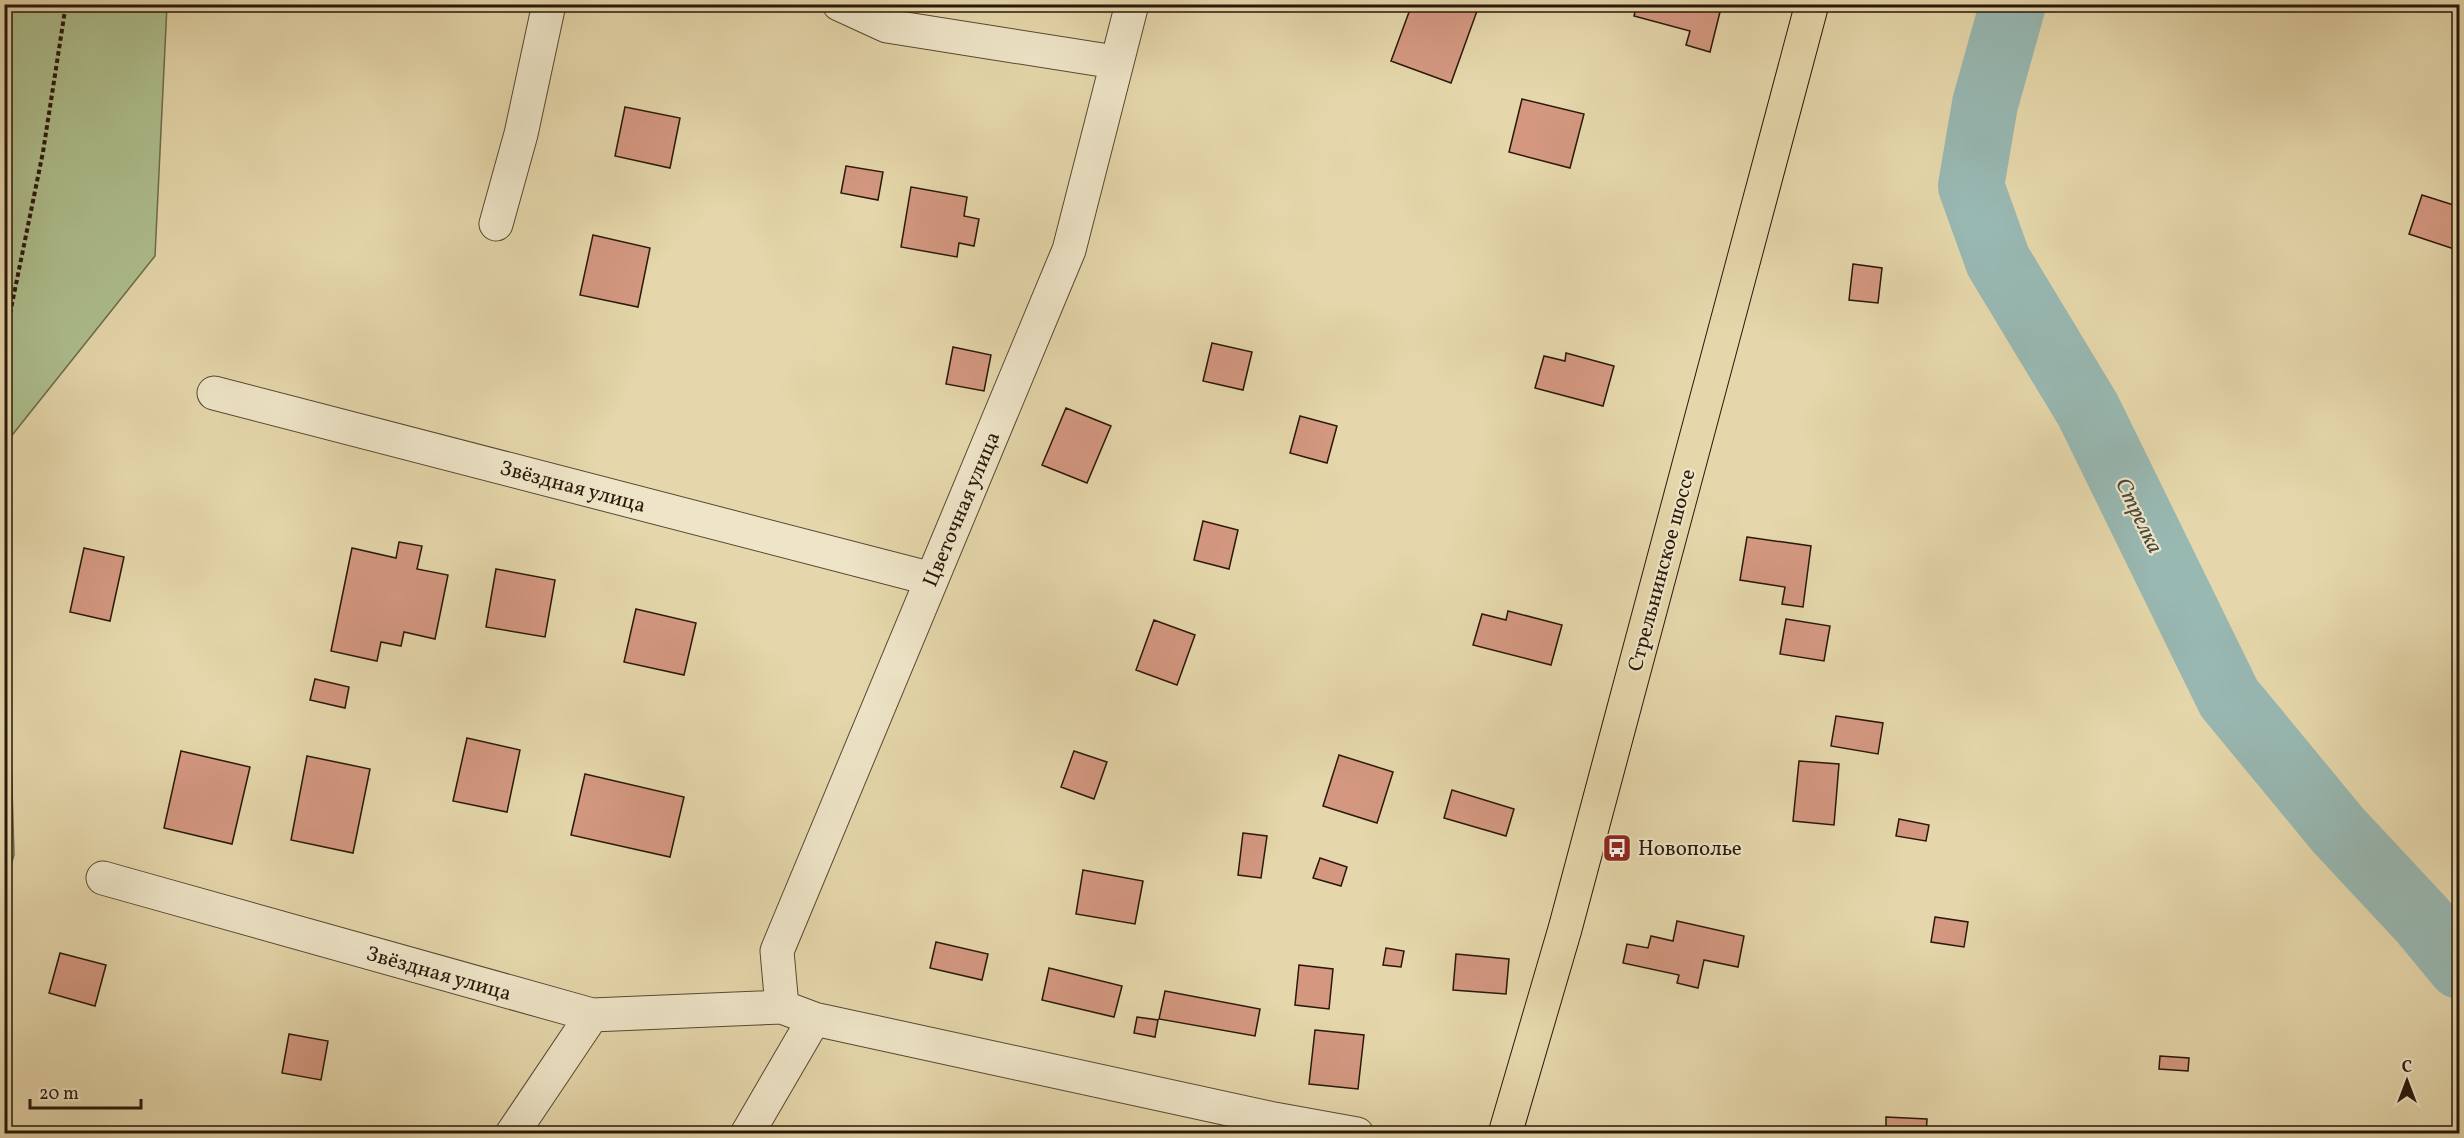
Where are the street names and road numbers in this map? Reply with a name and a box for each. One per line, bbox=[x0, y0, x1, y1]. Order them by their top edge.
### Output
street label: Цветочная улица bbox=[917, 427, 1008, 592]
street label: Звёздная улица bbox=[497, 454, 649, 521]
street label: Стрельнинское шоссе bbox=[1621, 466, 1703, 675]
street label: Звёздная улица bbox=[363, 940, 515, 1009]

